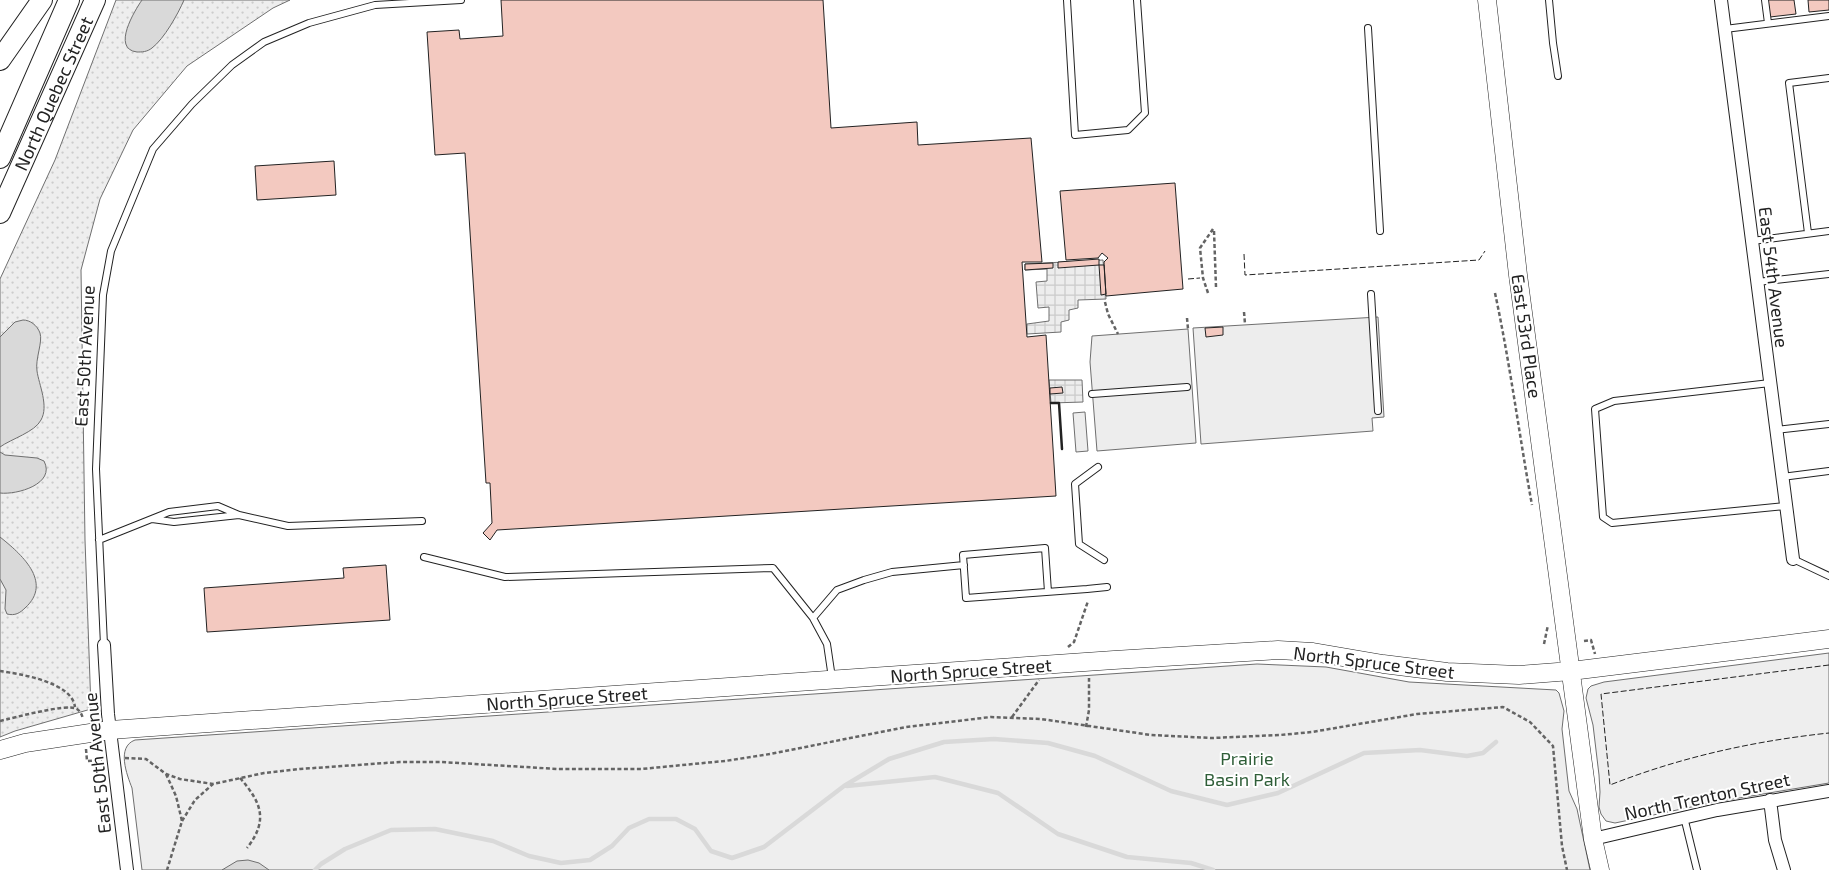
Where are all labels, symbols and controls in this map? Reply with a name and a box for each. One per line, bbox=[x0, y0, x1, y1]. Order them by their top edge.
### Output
street label: North Quebec Street bbox=[9, 13, 97, 174]
street label: East 54th Avenue bbox=[1754, 205, 1794, 349]
street label: East 53rd Place bbox=[1507, 272, 1547, 400]
street label: East 50th Avenue bbox=[69, 285, 99, 427]
street label: North Spruce Street bbox=[1292, 641, 1456, 683]
street label: North Spruce Street bbox=[890, 653, 1053, 687]
street label: North Spruce Street bbox=[486, 681, 649, 715]
street label: East 50th Avenue bbox=[79, 691, 115, 835]
park label: Prairie Basin Park bbox=[1204, 747, 1290, 790]
street label: North Trenton Street bbox=[1622, 768, 1792, 824]

